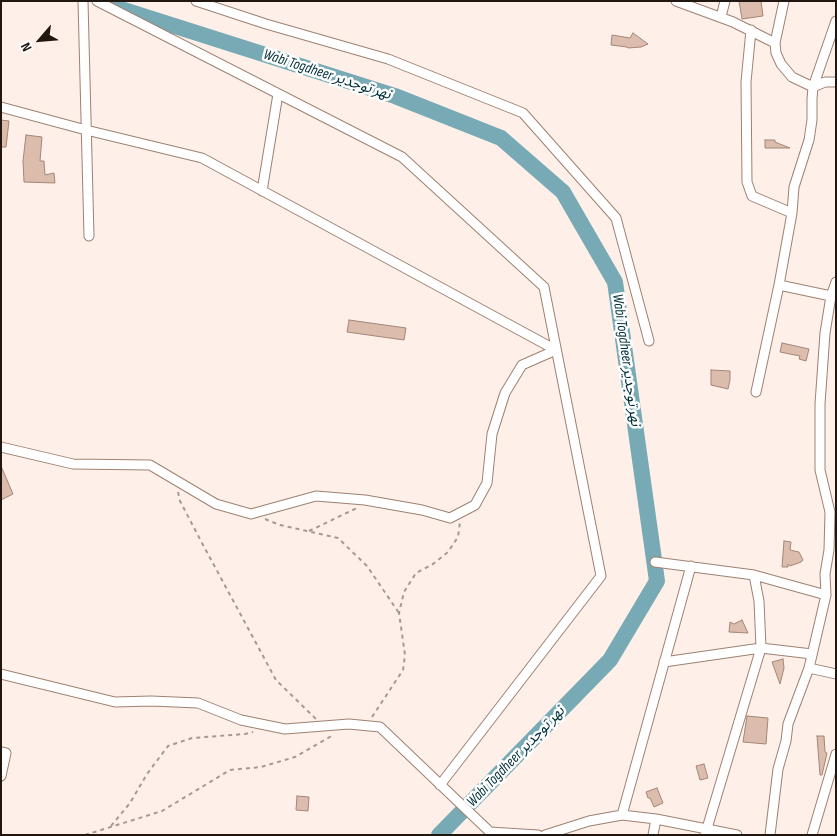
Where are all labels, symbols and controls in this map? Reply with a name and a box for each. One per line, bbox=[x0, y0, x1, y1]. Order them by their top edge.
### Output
north arrow bbox=[15, 15, 65, 65]
text: N bbox=[17, 40, 35, 54]
water label: Wabi Togdheer نهر توجدير bbox=[261, 46, 393, 104]
water label: Wabi Togdheer نهر توجدير bbox=[608, 293, 644, 427]
water label: Wabi Togdheer نهر توجدير bbox=[463, 703, 569, 811]

